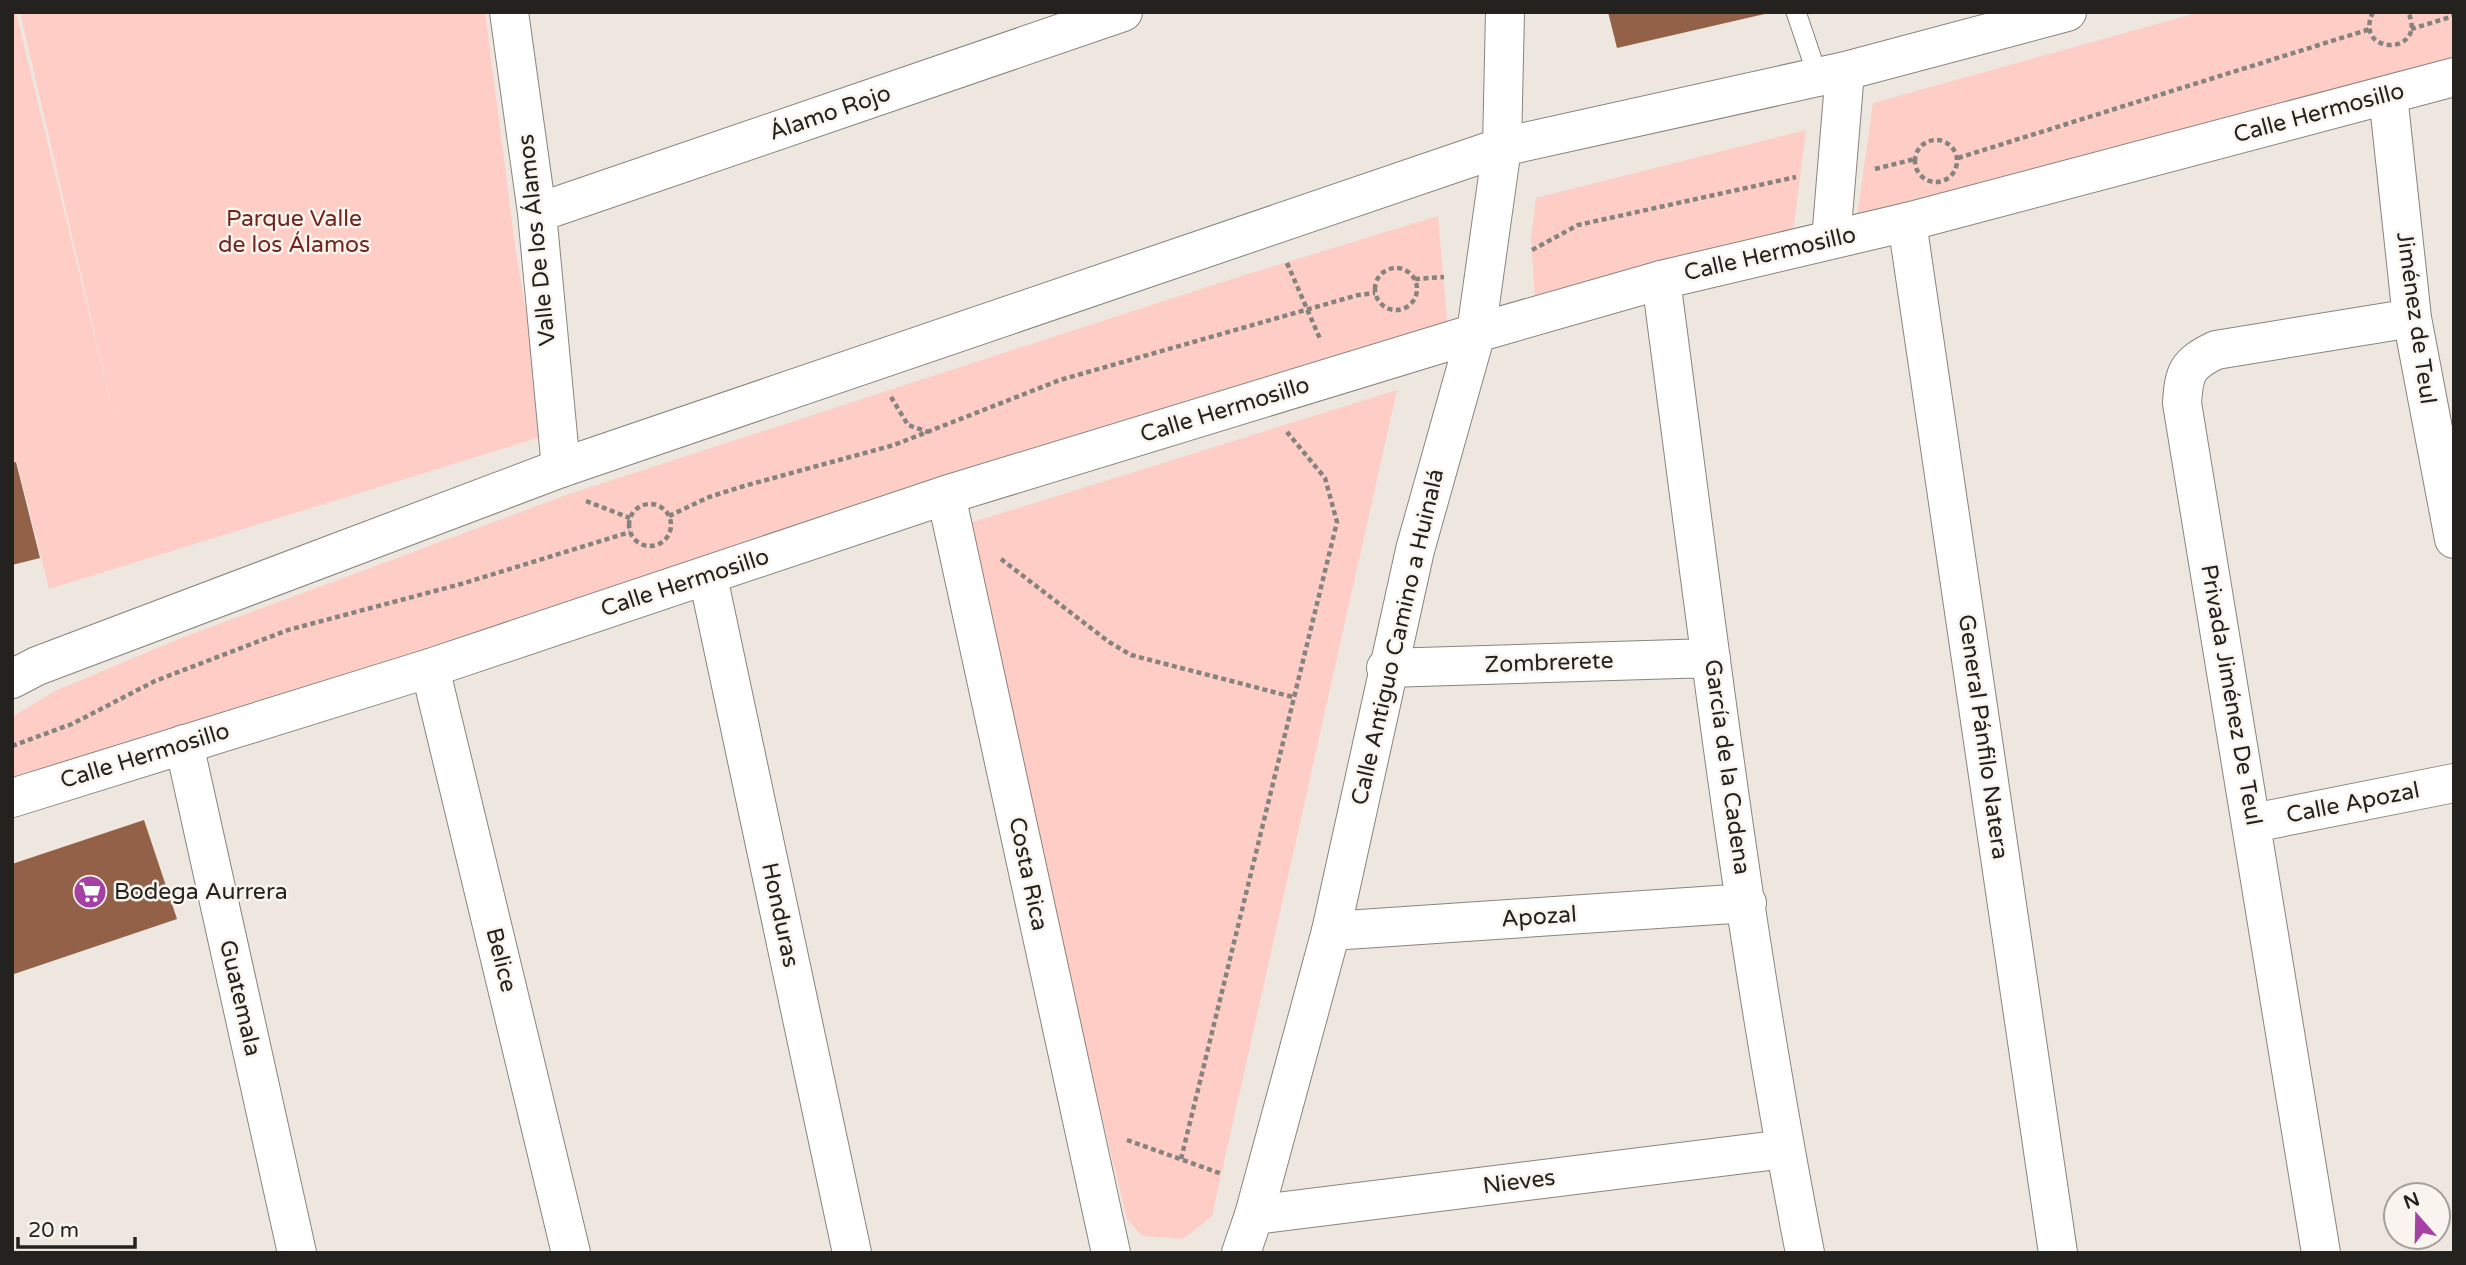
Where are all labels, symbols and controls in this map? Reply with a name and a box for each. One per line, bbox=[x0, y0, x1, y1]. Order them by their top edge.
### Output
street label: Calle Hermosillo bbox=[2231, 77, 2407, 149]
street label: Álamo Rojo bbox=[765, 79, 895, 147]
street label: Valle De los Álamos bbox=[512, 133, 562, 347]
park label: Parque Valle de los Álamos bbox=[218, 205, 370, 259]
street label: Calle Hermosillo bbox=[1681, 221, 1859, 287]
street label: Jiménez de Teul bbox=[2390, 230, 2442, 406]
street label: Calle Hermosillo bbox=[1137, 371, 1313, 449]
street label: Calle Antiguo Camino a Huinalá bbox=[1346, 466, 1450, 808]
street label: Calle Hermosillo bbox=[597, 543, 773, 623]
street label: Privada Jiménez De Teul bbox=[2194, 562, 2268, 828]
street label: General Pánfilo Natera bbox=[1952, 613, 2014, 861]
street label: Zombrerete bbox=[1484, 647, 1614, 679]
street label: García de la Cadena bbox=[1698, 657, 1756, 877]
street label: Calle Hermosillo bbox=[57, 717, 233, 795]
street label: Calle Apozal bbox=[2284, 776, 2422, 830]
street label: Costa Rica bbox=[1002, 815, 1054, 933]
street label: Honduras bbox=[755, 860, 805, 970]
supermarket icon: Bodega Aurrera bbox=[71, 873, 109, 911]
place label: Bodega Aurrera bbox=[114, 878, 288, 906]
street label: Apozal bbox=[1500, 900, 1578, 934]
street label: Belice bbox=[479, 925, 523, 995]
street label: Guatemala bbox=[213, 937, 267, 1059]
street label: Nieves bbox=[1481, 1164, 1557, 1200]
north arrow bbox=[2382, 1181, 2452, 1251]
text: N bbox=[2401, 1188, 2422, 1214]
scale bar bbox=[18, 1206, 135, 1250]
text: 20 m bbox=[28, 1218, 79, 1243]

